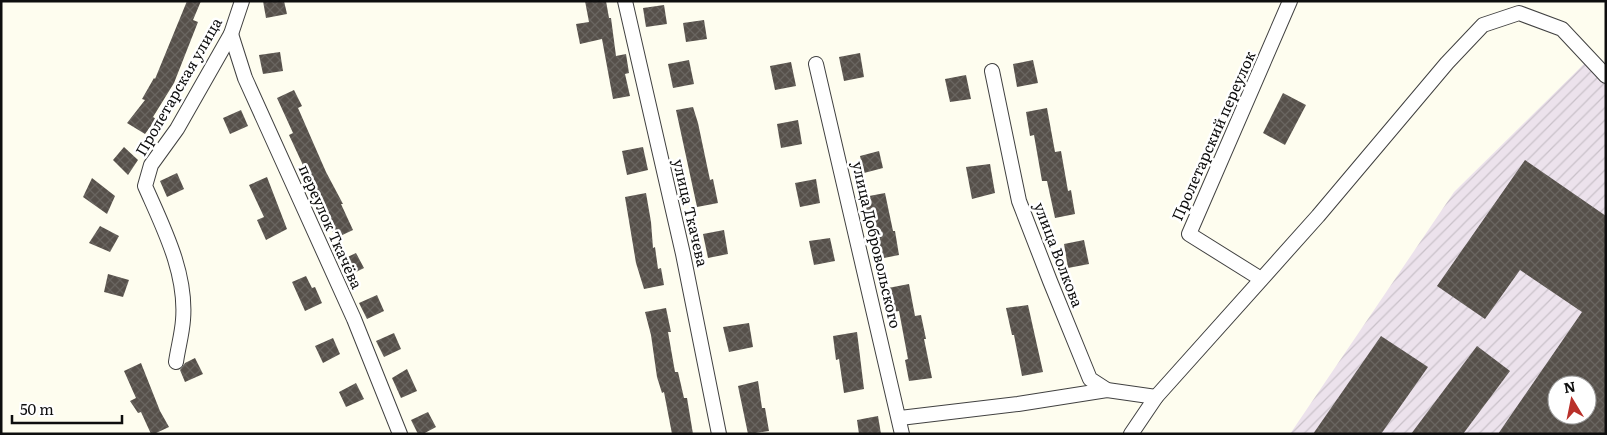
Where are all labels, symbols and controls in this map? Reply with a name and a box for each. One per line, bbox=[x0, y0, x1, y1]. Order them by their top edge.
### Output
street label: Пролетарская улица bbox=[129, 12, 227, 160]
street label: Пролетарский переулок bbox=[1165, 47, 1261, 224]
street label: улица Ткачева bbox=[668, 157, 715, 270]
street label: улица Добровольского bbox=[847, 159, 908, 331]
street label: переулок Ткачёва bbox=[294, 161, 369, 293]
street label: улица Волкова bbox=[1029, 199, 1090, 311]
north arrow bbox=[1547, 375, 1597, 425]
text: N bbox=[1562, 375, 1577, 397]
scale bar bbox=[12, 392, 122, 424]
text: 50 m bbox=[20, 397, 54, 420]

